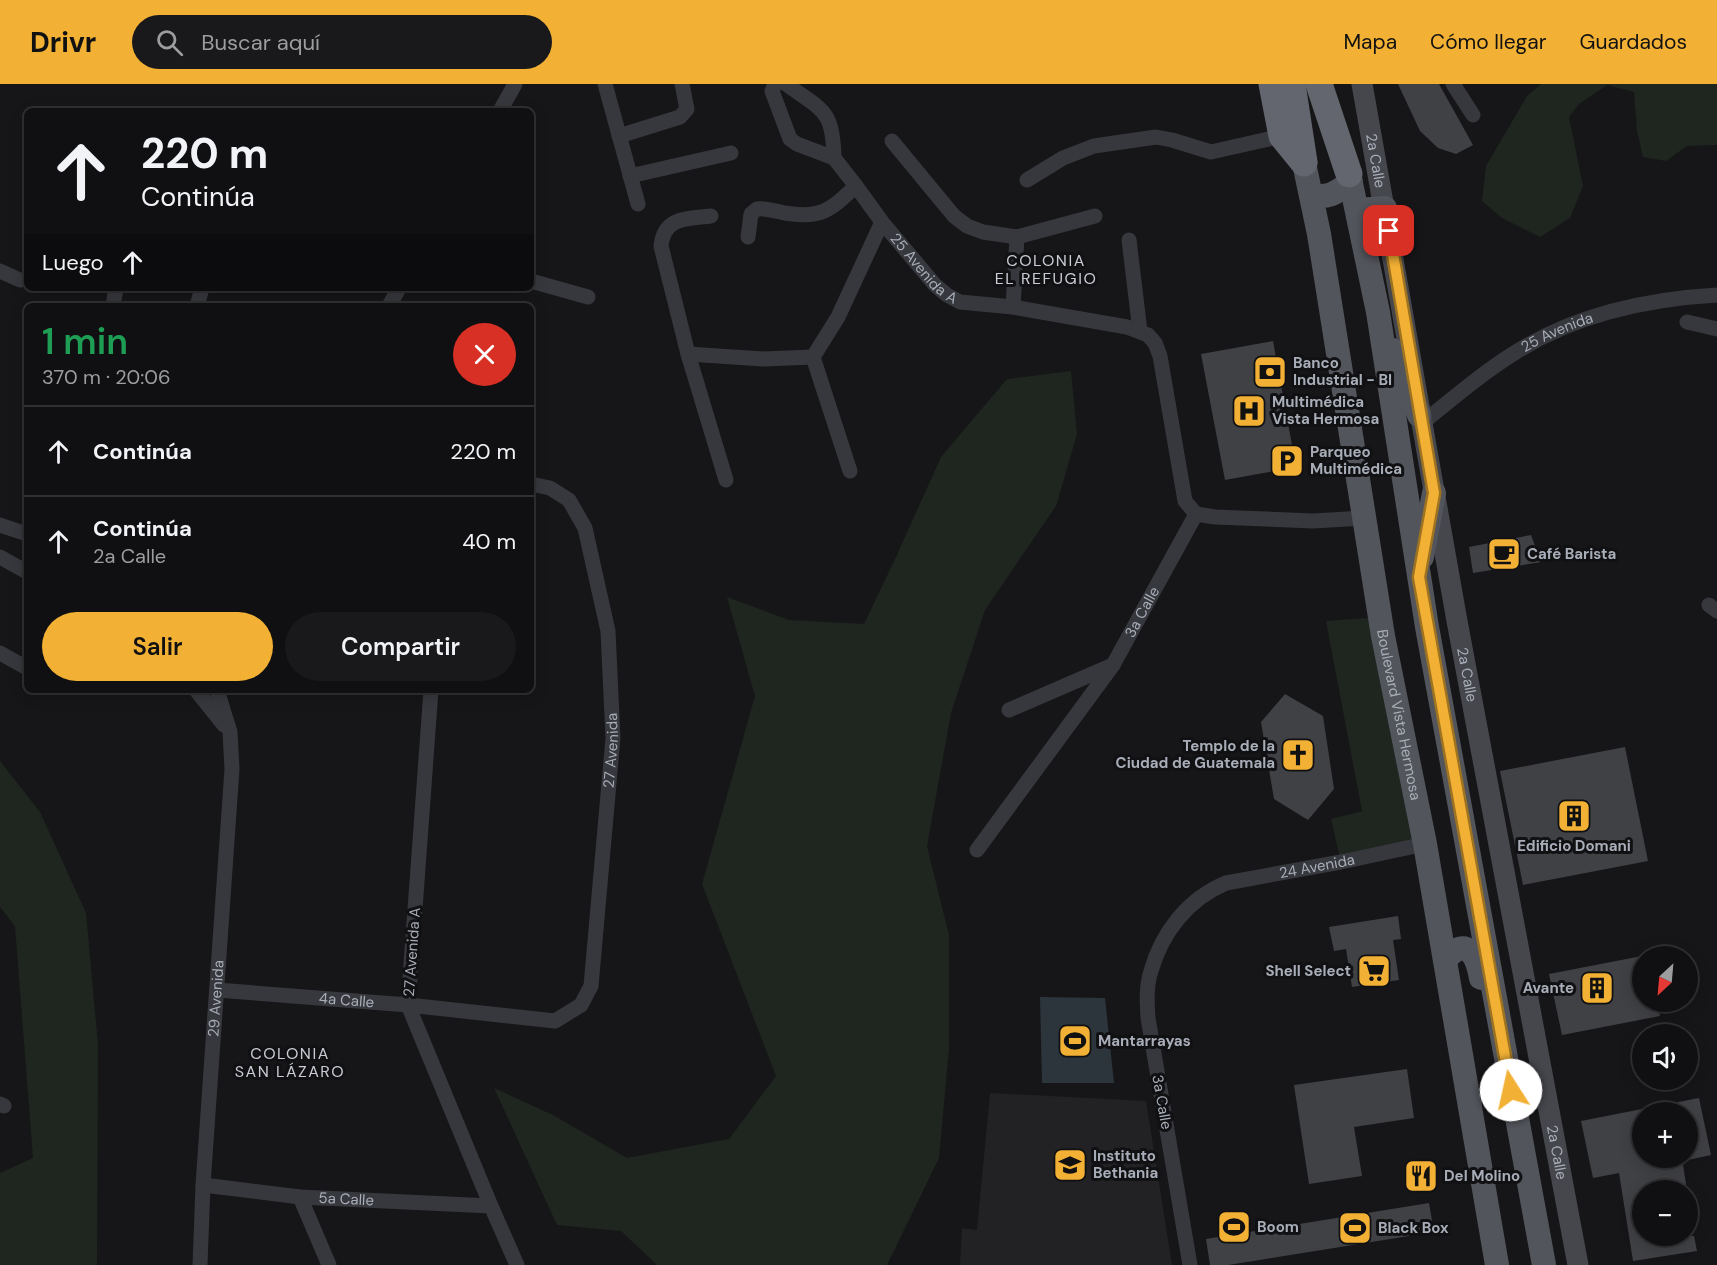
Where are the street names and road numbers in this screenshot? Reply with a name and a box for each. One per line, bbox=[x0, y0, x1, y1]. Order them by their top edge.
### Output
street label: 2a Calle bbox=[1361, 132, 1390, 190]
street label: 25 Avenida A bbox=[886, 229, 961, 309]
street label: 25 Avenida bbox=[1517, 308, 1596, 357]
street label: 3a Calle bbox=[1120, 583, 1164, 641]
street label: Boulevard Vista Hermosa bbox=[1372, 628, 1426, 802]
street label: 2a Calle bbox=[1452, 646, 1482, 704]
street label: 27 Avenida bbox=[599, 712, 623, 789]
street label: 24 Avenida bbox=[1278, 849, 1357, 883]
street label: 27 Avenida A bbox=[399, 907, 425, 997]
street label: 29 Avenida bbox=[203, 959, 229, 1038]
street label: 4a Calle bbox=[318, 988, 375, 1012]
street label: 3a Calle bbox=[1147, 1073, 1177, 1131]
street label: 2a Calle bbox=[1542, 1123, 1572, 1181]
street label: 5a Calle bbox=[318, 1188, 374, 1210]

